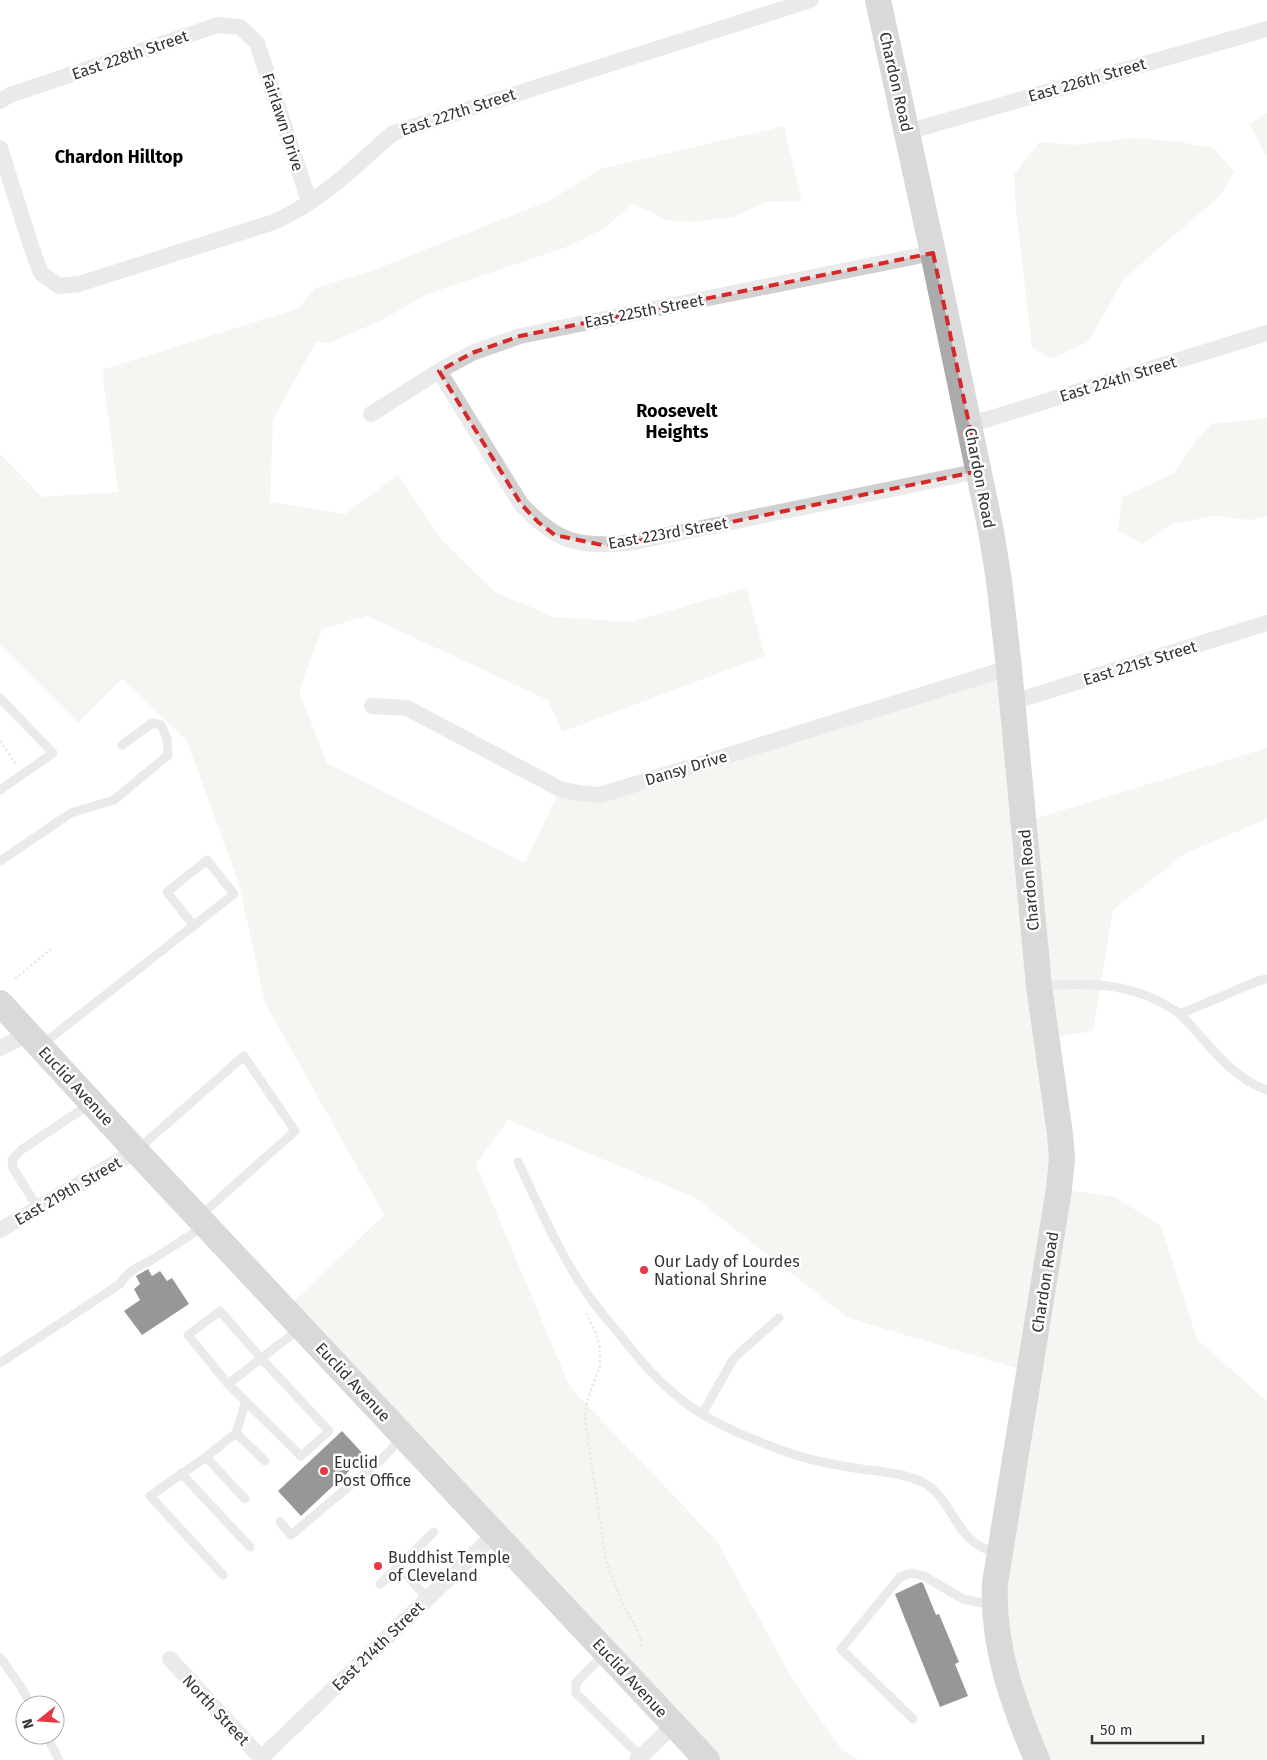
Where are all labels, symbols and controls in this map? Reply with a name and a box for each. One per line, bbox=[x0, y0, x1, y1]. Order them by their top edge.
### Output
street label: East 228th Street bbox=[69, 26, 191, 84]
street label: Chardon Road bbox=[875, 30, 917, 134]
street label: East 226th Street bbox=[1026, 54, 1148, 106]
street label: Fairlawn Drive bbox=[258, 70, 308, 174]
street label: East 227th Street bbox=[398, 84, 518, 140]
district label: Chardon Hilltop bbox=[55, 146, 184, 168]
street label: East 225th Street bbox=[583, 290, 705, 332]
street label: East 224th Street bbox=[1057, 352, 1179, 406]
district label: Roosevelt Heights bbox=[636, 400, 719, 443]
street label: Chardon Road bbox=[961, 426, 999, 530]
street label: East 223rd Street bbox=[607, 513, 729, 553]
street label: East 221st Street bbox=[1081, 637, 1199, 689]
street label: Dansy Drive bbox=[643, 746, 729, 790]
street label: Chardon Road bbox=[1015, 828, 1043, 932]
street label: Euclid Avenue bbox=[34, 1042, 118, 1130]
street label: East 219th Street bbox=[11, 1153, 125, 1229]
street label: Chardon Road bbox=[1028, 1230, 1062, 1334]
place label: Our Lady of Lourdes National Shrine bbox=[654, 1252, 800, 1289]
marker: Our Lady of Lourdes National Shrine bbox=[638, 1264, 650, 1276]
street label: Euclid Avenue bbox=[311, 1338, 395, 1426]
place label: Euclid Post Office bbox=[334, 1453, 411, 1490]
marker: Euclid Post Office bbox=[318, 1465, 330, 1477]
place label: Buddhist Temple of Cleveland bbox=[388, 1548, 510, 1585]
marker: Buddhist Temple of Cleveland bbox=[372, 1560, 384, 1572]
street label: East 214th Street bbox=[328, 1597, 428, 1695]
street label: Euclid Avenue bbox=[588, 1634, 672, 1722]
street label: North Street bbox=[179, 1671, 254, 1749]
north arrow bbox=[15, 1695, 65, 1745]
scale bar bbox=[1092, 1712, 1203, 1744]
text: N bbox=[19, 1717, 38, 1731]
text: 50 m bbox=[1100, 1721, 1133, 1739]

